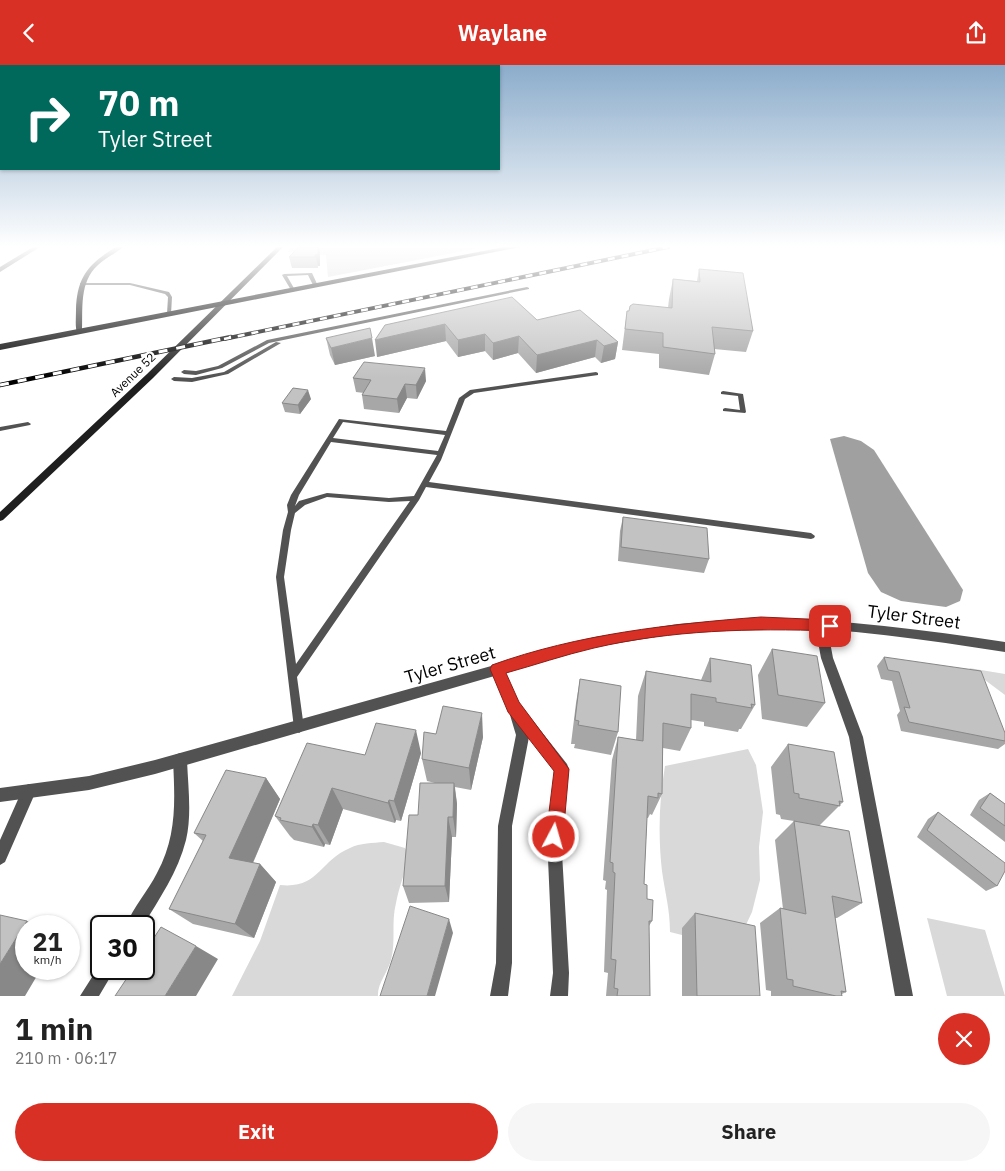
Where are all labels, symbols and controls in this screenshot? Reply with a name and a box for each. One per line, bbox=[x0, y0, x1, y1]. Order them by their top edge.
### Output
text: Waylane bbox=[458, 18, 547, 47]
icon: back bbox=[15, 19, 43, 47]
icon: share bbox=[962, 19, 990, 47]
text: 70 m bbox=[98, 80, 180, 126]
icon: right bbox=[15, 85, 80, 150]
text: Tyler Street bbox=[98, 124, 212, 153]
street label: Avenue 52 bbox=[107, 349, 158, 400]
street label: Tyler Street bbox=[866, 599, 962, 634]
pin bbox=[809, 605, 851, 647]
icon: arrive bbox=[816, 612, 844, 640]
street label: Tyler Street bbox=[402, 641, 498, 688]
position arrow bbox=[527, 810, 579, 862]
speed limit sign: 30 bbox=[90, 915, 155, 980]
text: 21 bbox=[32, 925, 63, 958]
text: km/h bbox=[33, 952, 62, 967]
text: 1 min bbox=[15, 1009, 93, 1048]
button: close bbox=[938, 1013, 990, 1065]
text: 210 m · 06:17 bbox=[15, 1048, 117, 1068]
button: Exit bbox=[15, 1103, 498, 1161]
button: Share bbox=[508, 1103, 990, 1161]

